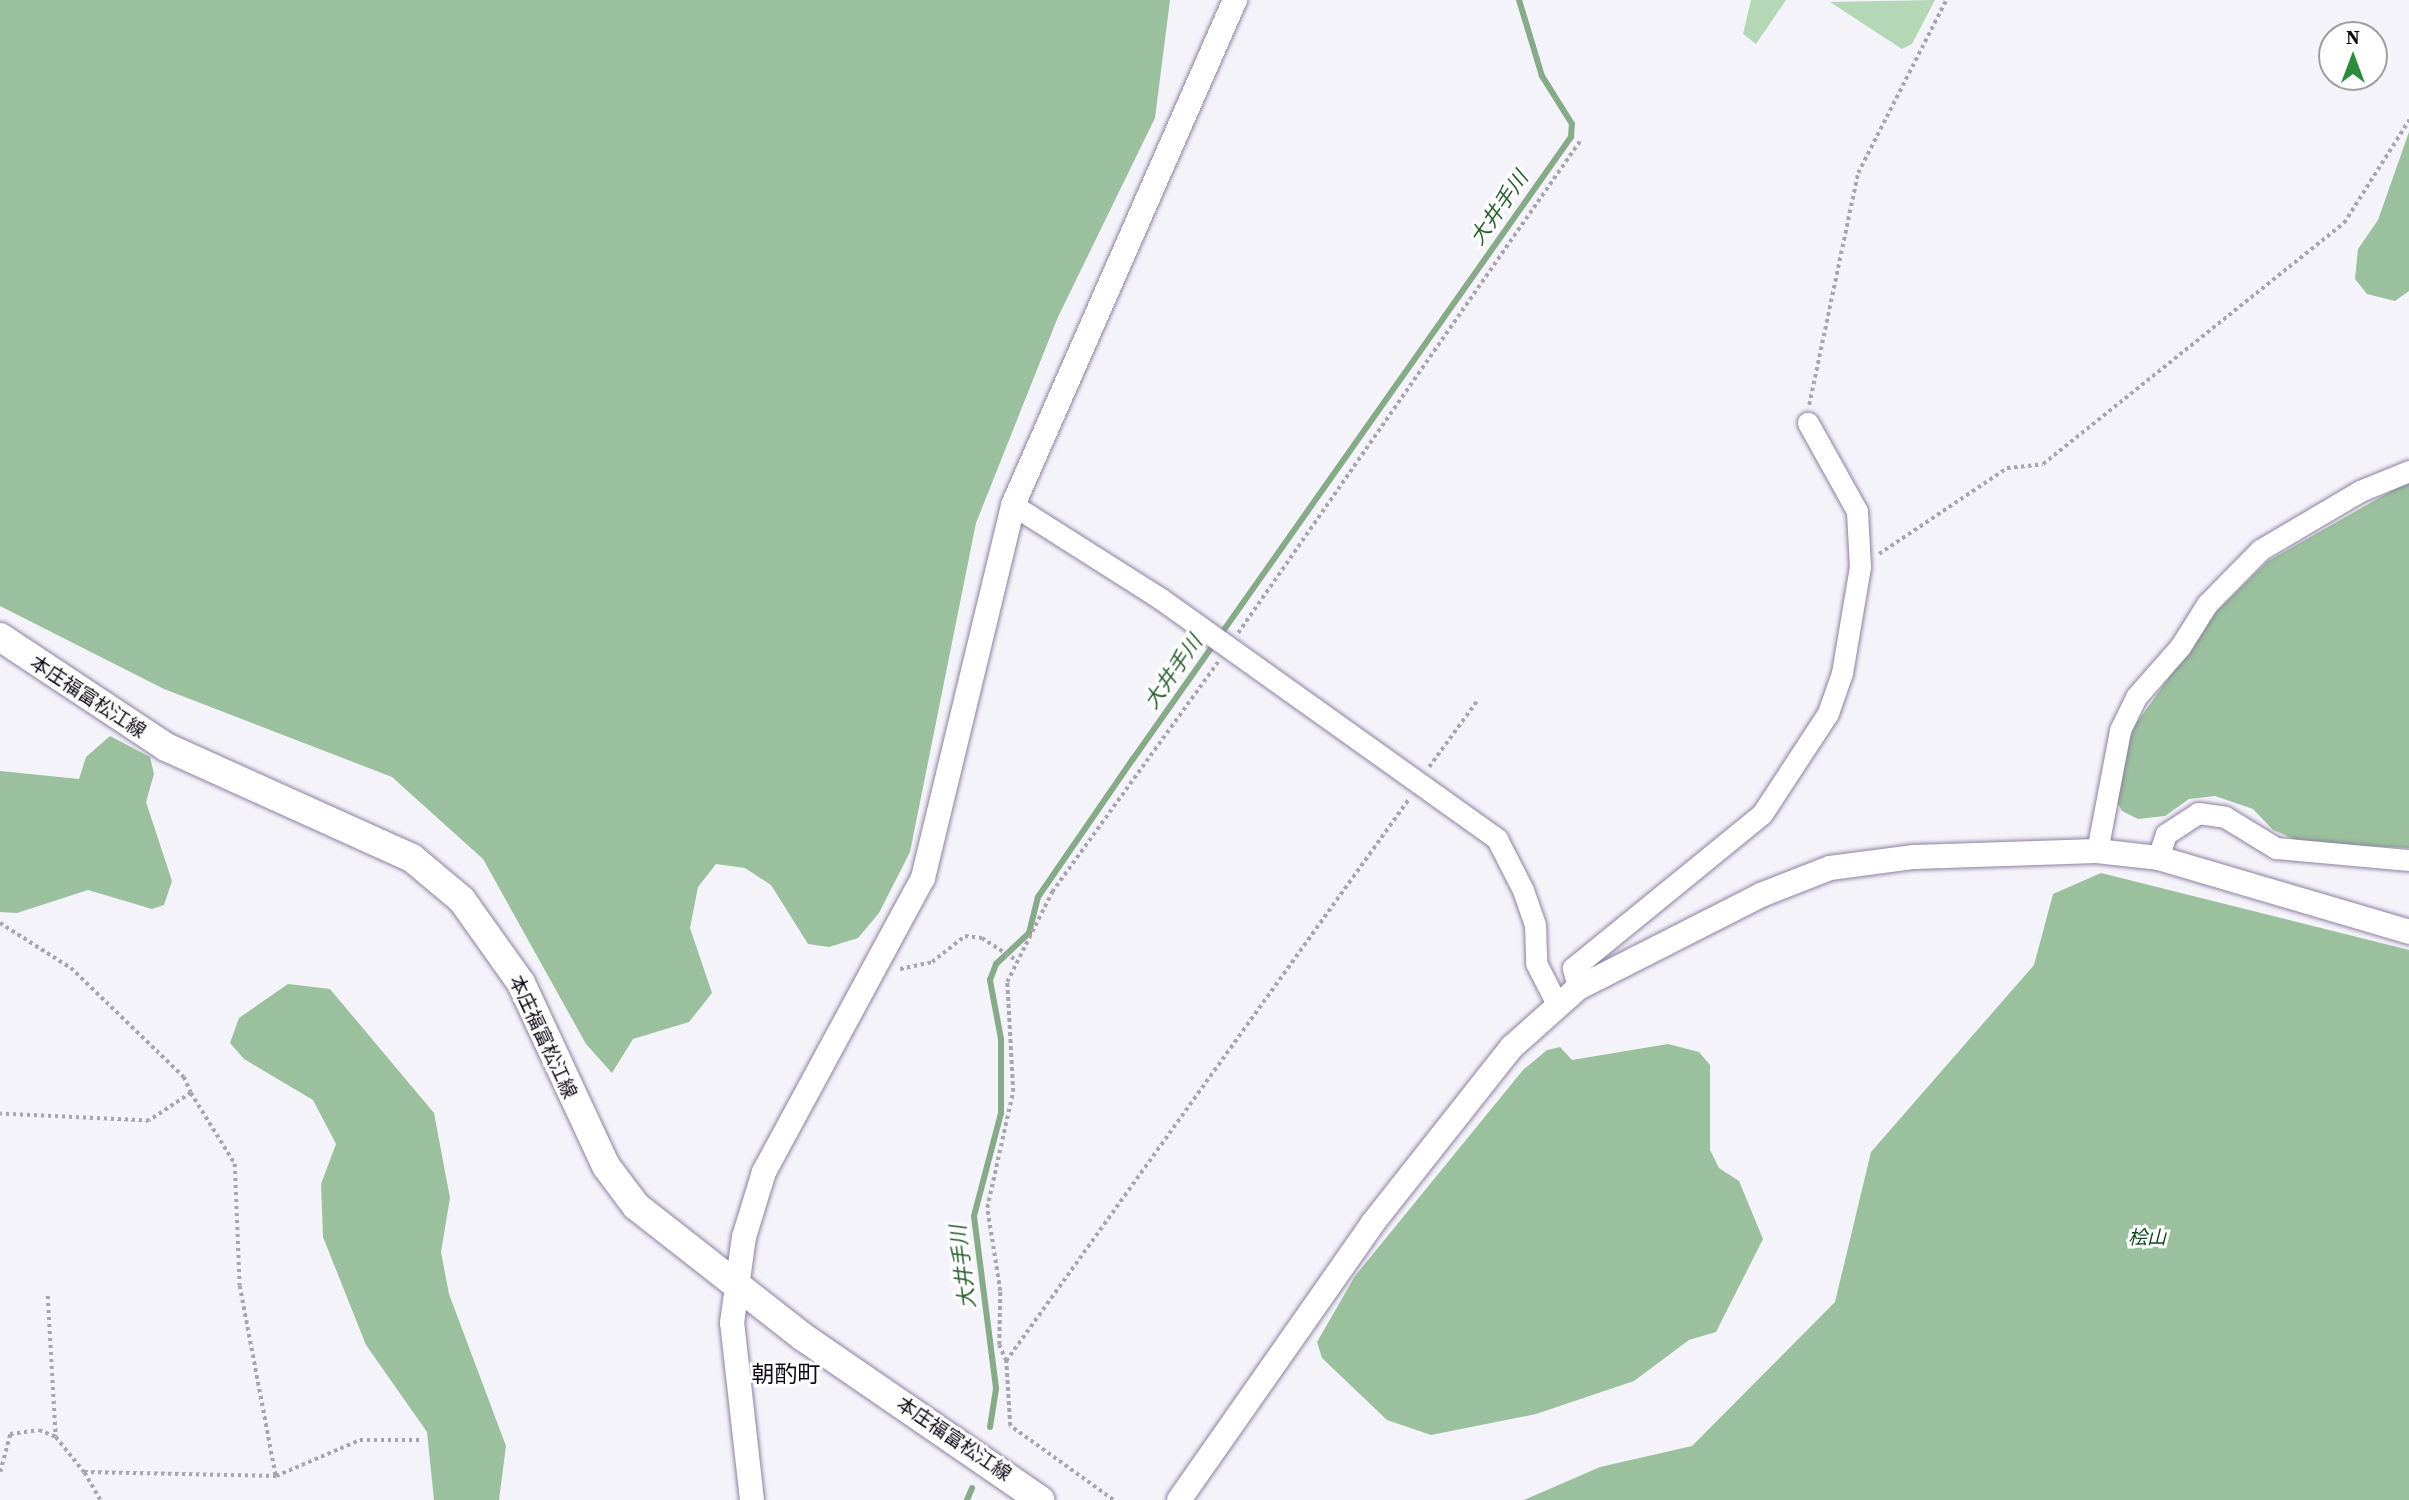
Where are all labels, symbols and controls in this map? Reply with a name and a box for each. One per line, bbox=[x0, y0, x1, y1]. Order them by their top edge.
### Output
north arrow bbox=[2318, 21, 2388, 91]
text: N bbox=[2346, 24, 2360, 50]
water label: 大井手川 bbox=[1465, 166, 1533, 250]
water label: 大井手川 bbox=[1139, 630, 1207, 714]
street label: 本庄福富松江線 bbox=[26, 651, 150, 743]
street label: 本庄福富松江線 bbox=[505, 972, 581, 1102]
water label: 大井手川 bbox=[945, 1224, 981, 1310]
park label: 桧山 bbox=[2128, 1227, 2166, 1249]
district label: 朝酌町 bbox=[752, 1360, 820, 1388]
street label: 本庄福富松江線 bbox=[892, 1392, 1016, 1486]

